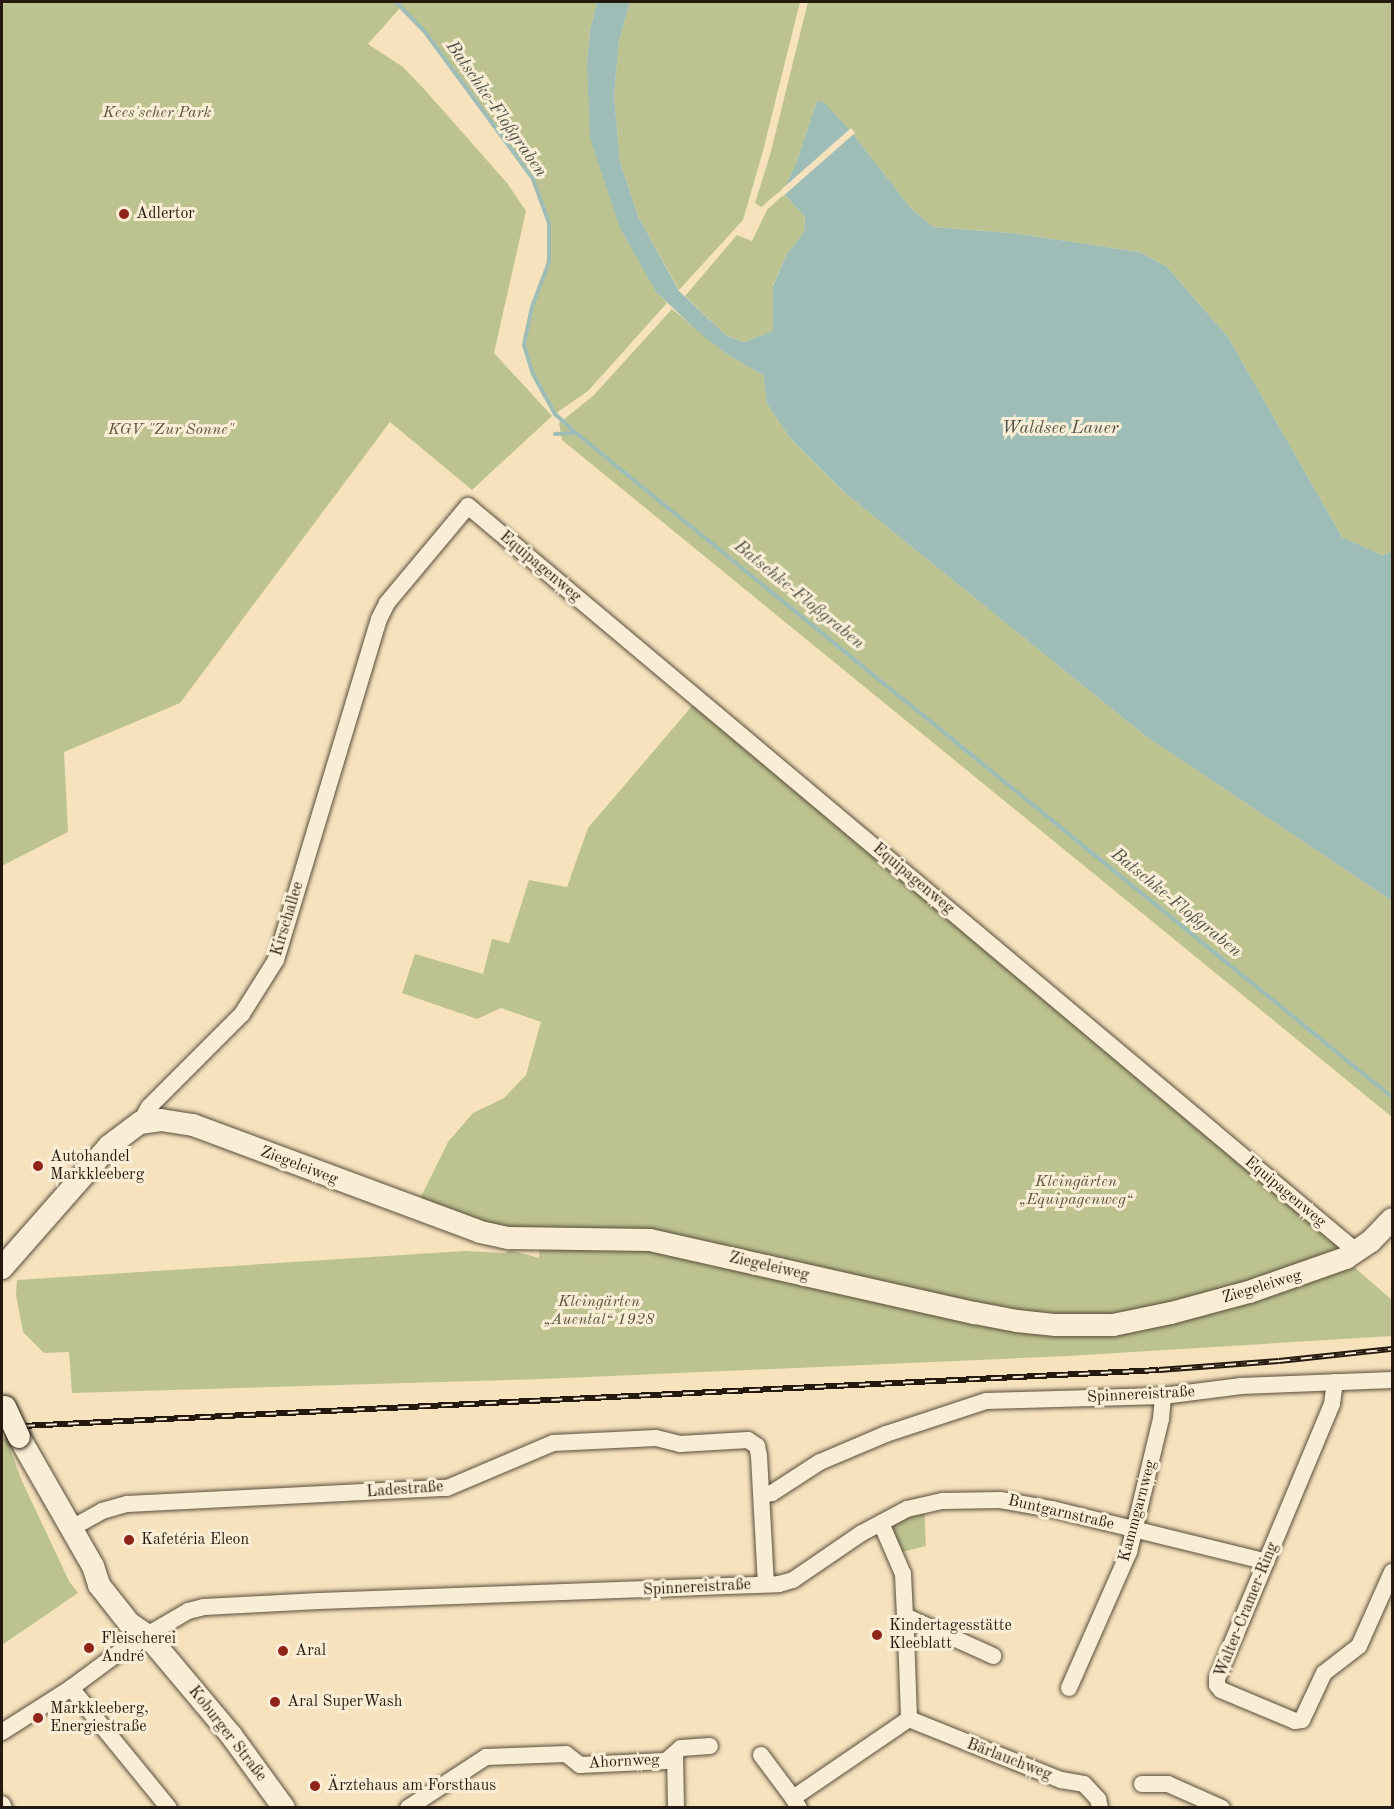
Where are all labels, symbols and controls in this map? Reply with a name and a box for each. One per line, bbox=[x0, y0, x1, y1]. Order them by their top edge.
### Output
water label: Batschke‐Floßgraben bbox=[441, 37, 551, 181]
park label: Kees'scher Park bbox=[103, 103, 211, 123]
place label: Adlertor bbox=[136, 204, 195, 224]
marker: Adlertor bbox=[117, 207, 131, 221]
water label: Waldsee Lauer bbox=[1001, 417, 1119, 439]
park label: KGV "Zur Sonne" bbox=[108, 420, 234, 440]
street label: Equipagenweg bbox=[495, 527, 585, 607]
water label: Batschke‐Floßgraben bbox=[729, 536, 869, 654]
street label: Equipagenweg bbox=[868, 839, 958, 919]
water label: Batschke‐Floßgraben bbox=[1106, 844, 1246, 962]
street label: Kirschallee bbox=[268, 879, 308, 959]
street label: Ziegeleiweg bbox=[257, 1142, 341, 1190]
place label: Autohandel Markkleeberg bbox=[50, 1147, 144, 1185]
street label: Equipagenweg bbox=[1240, 1152, 1330, 1232]
marker: Autohandel Markkleeberg bbox=[31, 1159, 45, 1173]
park label: Kleingärten „Equipagenweg“ bbox=[1019, 1172, 1133, 1210]
street label: Ziegeleiweg bbox=[727, 1248, 811, 1286]
street label: Ziegeleiweg bbox=[1220, 1266, 1304, 1308]
park label: Kleingärten „Auental“ 1928 bbox=[544, 1292, 654, 1330]
street label: Spinnereistraße bbox=[1086, 1383, 1196, 1407]
street label: Kammgarnweg bbox=[1115, 1458, 1161, 1564]
street label: Ladestraße bbox=[366, 1478, 444, 1502]
street label: Buntgarnstraße bbox=[1006, 1491, 1116, 1535]
place label: Kafetéria Eleon bbox=[141, 1530, 249, 1550]
marker: Kafetéria Eleon bbox=[122, 1533, 136, 1547]
street label: Walter-Cramer-Ring bbox=[1211, 1540, 1283, 1680]
street label: Spinnereistraße bbox=[642, 1576, 752, 1600]
place label: Kindertagesstätte Kleeblatt bbox=[889, 1616, 1012, 1654]
marker: Kindertagesstätte Kleeblatt bbox=[870, 1628, 884, 1642]
place label: Fleischerei André bbox=[101, 1629, 176, 1667]
marker: Fleischerei André bbox=[82, 1641, 96, 1655]
place label: Aral bbox=[295, 1641, 326, 1661]
marker: Aral bbox=[276, 1644, 290, 1658]
street label: Koburger Straße bbox=[184, 1682, 270, 1786]
place label: Aral SuperWash bbox=[287, 1692, 403, 1712]
marker: Aral SuperWash bbox=[268, 1695, 282, 1709]
place label: Markkleeberg, Energiestraße bbox=[50, 1699, 149, 1737]
marker: Markkleeberg, Energiestraße bbox=[31, 1711, 45, 1725]
street label: Bärlauchweg bbox=[964, 1735, 1054, 1785]
street label: Ahornweg bbox=[588, 1751, 660, 1773]
place label: Ärztehaus am Forsthaus bbox=[327, 1776, 496, 1796]
marker: Ärztehaus am Forsthaus bbox=[308, 1779, 322, 1793]

